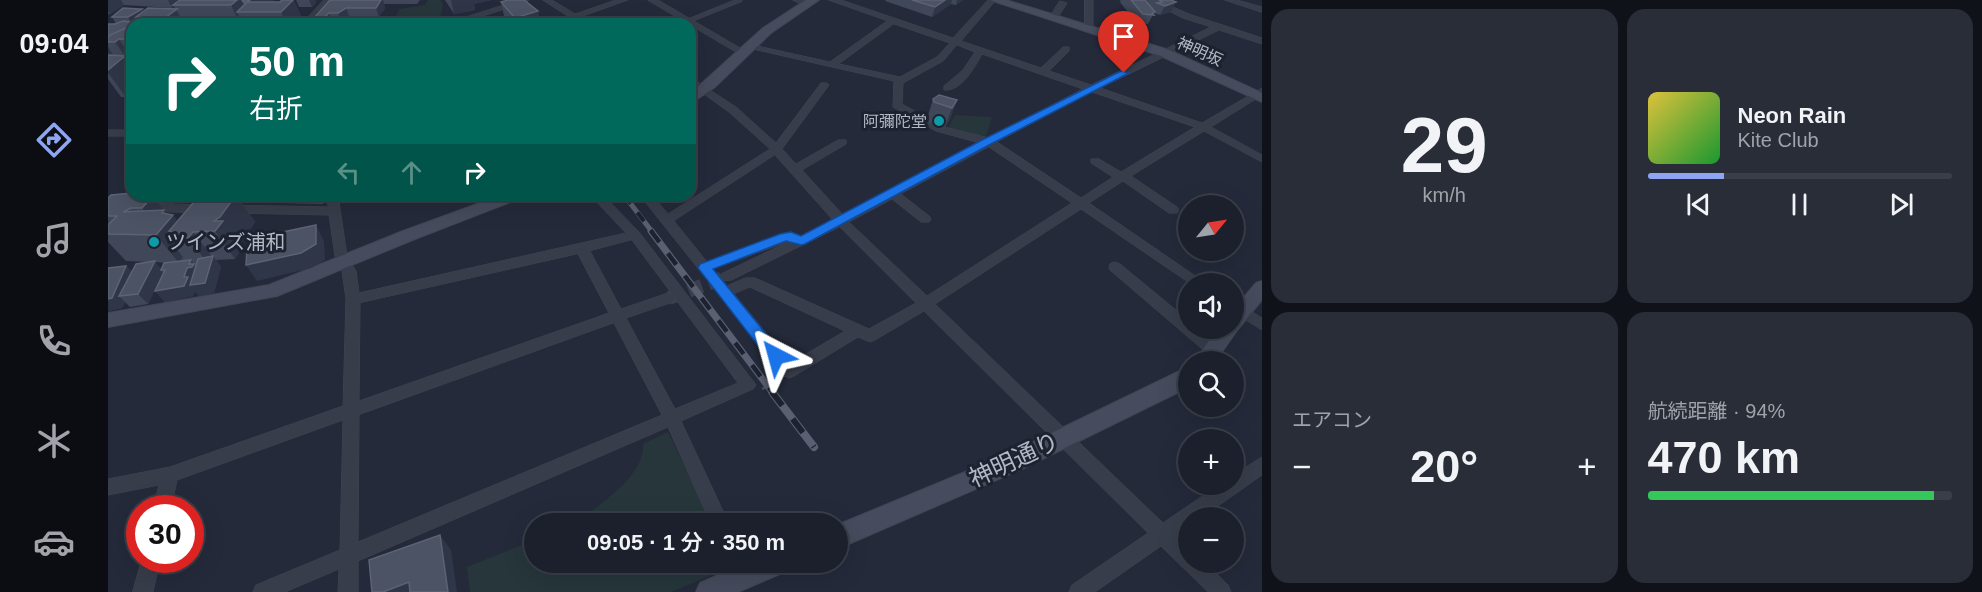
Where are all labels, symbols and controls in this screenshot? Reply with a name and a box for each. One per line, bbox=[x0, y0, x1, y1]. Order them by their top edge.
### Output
pin bbox=[1098, 11, 1149, 73]
icon: arrive bbox=[1107, 20, 1140, 53]
text: 09:04 bbox=[19, 29, 89, 59]
street label: 神明坂 bbox=[1174, 34, 1225, 69]
text: 50 m bbox=[249, 38, 345, 85]
icon: right bbox=[150, 42, 228, 120]
text: 右折 bbox=[249, 94, 303, 124]
text: 29 bbox=[1401, 101, 1488, 189]
text: Neon Rain bbox=[1738, 103, 1846, 128]
place label: 阿彌陀堂 bbox=[863, 113, 927, 130]
marker: 阿彌陀堂 bbox=[932, 114, 946, 128]
icon: directions bbox=[33, 119, 75, 161]
text: Kite Club bbox=[1738, 129, 1819, 151]
icon: left bbox=[332, 156, 365, 189]
icon: ahead bbox=[395, 156, 428, 189]
icon: right bbox=[458, 156, 491, 189]
text: km/h bbox=[1423, 184, 1466, 206]
icon: previous bbox=[1682, 188, 1715, 221]
icon: pause bbox=[1783, 188, 1816, 221]
icon: next bbox=[1885, 188, 1918, 221]
north arrow bbox=[1178, 195, 1244, 261]
map controls bbox=[1178, 195, 1244, 573]
icon: music bbox=[33, 219, 75, 261]
place label: ツインズ浦和 bbox=[166, 231, 286, 253]
marker: ツインズ浦和 bbox=[147, 235, 161, 249]
button: sound bbox=[1178, 273, 1244, 339]
icon: phone bbox=[33, 320, 75, 362]
position arrow bbox=[744, 324, 808, 388]
button: search bbox=[1178, 351, 1244, 417]
text: 航続距離 · 94% bbox=[1648, 400, 1785, 422]
text: エアコン bbox=[1292, 409, 1372, 431]
icon: climate bbox=[33, 420, 75, 462]
street label: 神明通り bbox=[965, 427, 1063, 492]
button: + bbox=[1178, 429, 1244, 495]
text: 470 km bbox=[1648, 432, 1800, 483]
text: 20° bbox=[1410, 441, 1478, 492]
text: − bbox=[1292, 448, 1311, 485]
text: + bbox=[1577, 448, 1597, 485]
speed limit sign: 30 bbox=[126, 495, 204, 573]
button: − bbox=[1178, 507, 1244, 573]
icon: car bbox=[33, 521, 75, 563]
text: 09:05 · 1 分 · 350 m bbox=[587, 530, 785, 555]

